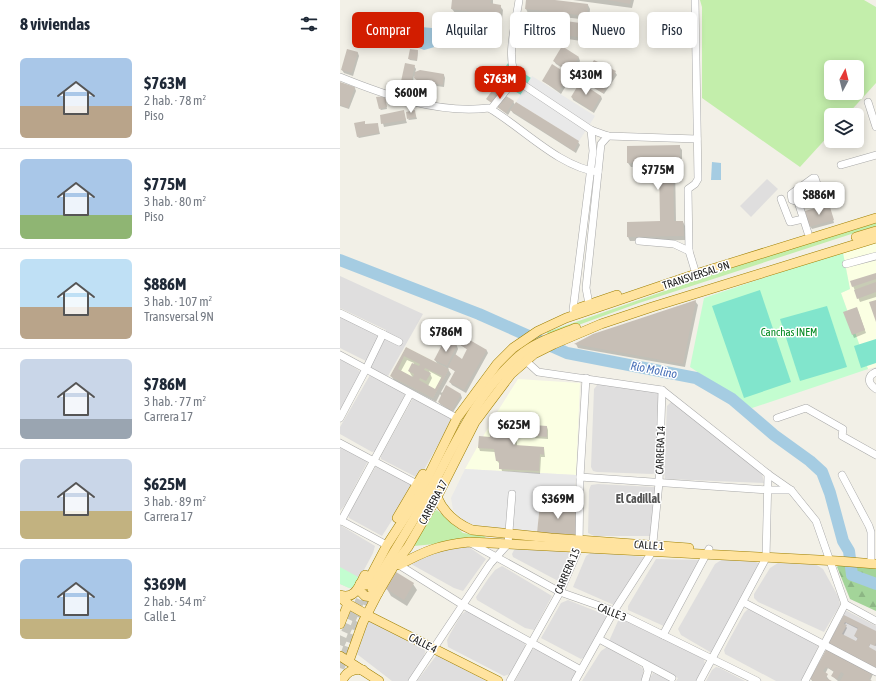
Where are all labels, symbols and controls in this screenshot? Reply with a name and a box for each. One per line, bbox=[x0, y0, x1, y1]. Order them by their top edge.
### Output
chip: Comprar bbox=[352, 12, 424, 48]
chip: Alquilar bbox=[432, 12, 502, 48]
chip: Filtros bbox=[510, 12, 570, 48]
chip: Nuevo bbox=[578, 12, 639, 48]
chip: Piso bbox=[647, 12, 697, 48]
icon: filters bbox=[298, 13, 320, 35]
text: 8 viviendas bbox=[20, 14, 90, 34]
north arrow bbox=[824, 60, 864, 100]
map controls bbox=[824, 60, 864, 148]
pin: $430M bbox=[558, 62, 614, 96]
pin: $763M bbox=[472, 66, 528, 100]
text: $430M bbox=[570, 67, 602, 82]
text: $763M bbox=[484, 71, 516, 86]
text: $763M bbox=[144, 73, 187, 93]
icon: home bbox=[52, 74, 100, 122]
pin: $600M bbox=[383, 80, 439, 114]
text: $600M bbox=[395, 85, 427, 100]
text: 2 hab. · 78 m² bbox=[144, 93, 206, 108]
text: Piso bbox=[144, 108, 164, 123]
button: layers bbox=[824, 108, 864, 148]
pin: $775M bbox=[630, 157, 686, 191]
text: $775M bbox=[642, 162, 674, 177]
text: $775M bbox=[144, 174, 187, 194]
icon: home bbox=[52, 175, 100, 223]
pin: $886M bbox=[791, 182, 847, 216]
text: $886M bbox=[803, 187, 835, 202]
text: 3 hab. · 80 m² bbox=[144, 194, 206, 209]
text: Piso bbox=[144, 209, 164, 224]
street label: TRANSVERSAL 9N bbox=[661, 259, 731, 291]
text: $886M bbox=[144, 274, 187, 294]
icon: home bbox=[52, 275, 100, 323]
text: 3 hab. · 107 m² bbox=[144, 294, 212, 309]
text: Transversal 9N bbox=[144, 309, 214, 324]
pin: $786M bbox=[418, 319, 474, 353]
text: $786M bbox=[430, 324, 462, 339]
park label: Canchas INEM bbox=[761, 326, 817, 338]
water label: Río Molino bbox=[630, 359, 679, 381]
text: $786M bbox=[144, 374, 187, 394]
icon: home bbox=[52, 375, 100, 423]
text: 3 hab. · 77 m² bbox=[144, 394, 206, 409]
text: Carrera 17 bbox=[144, 409, 193, 424]
pin: $625M bbox=[486, 412, 542, 446]
text: $625M bbox=[498, 417, 530, 432]
street label: CARRERA 14 bbox=[653, 425, 667, 475]
text: $625M bbox=[144, 474, 187, 494]
icon: home bbox=[52, 475, 100, 523]
street label: CARRERA 17 bbox=[416, 478, 450, 526]
pin: $369M bbox=[530, 486, 586, 520]
text: $369M bbox=[542, 491, 574, 506]
district label: El Cadillal bbox=[616, 492, 661, 506]
text: 3 hab. · 89 m² bbox=[144, 494, 206, 509]
text: Carrera 17 bbox=[144, 509, 193, 524]
street label: CALLE 1 bbox=[634, 538, 664, 552]
street label: CARRERA 15 bbox=[552, 546, 582, 596]
text: $369M bbox=[144, 574, 187, 594]
icon: home bbox=[52, 575, 100, 623]
text: 2 hab. · 54 m² bbox=[144, 594, 206, 609]
street label: CALLE 3 bbox=[596, 601, 628, 623]
text: Calle 1 bbox=[144, 609, 176, 624]
street label: CALLE 4 bbox=[407, 631, 439, 655]

